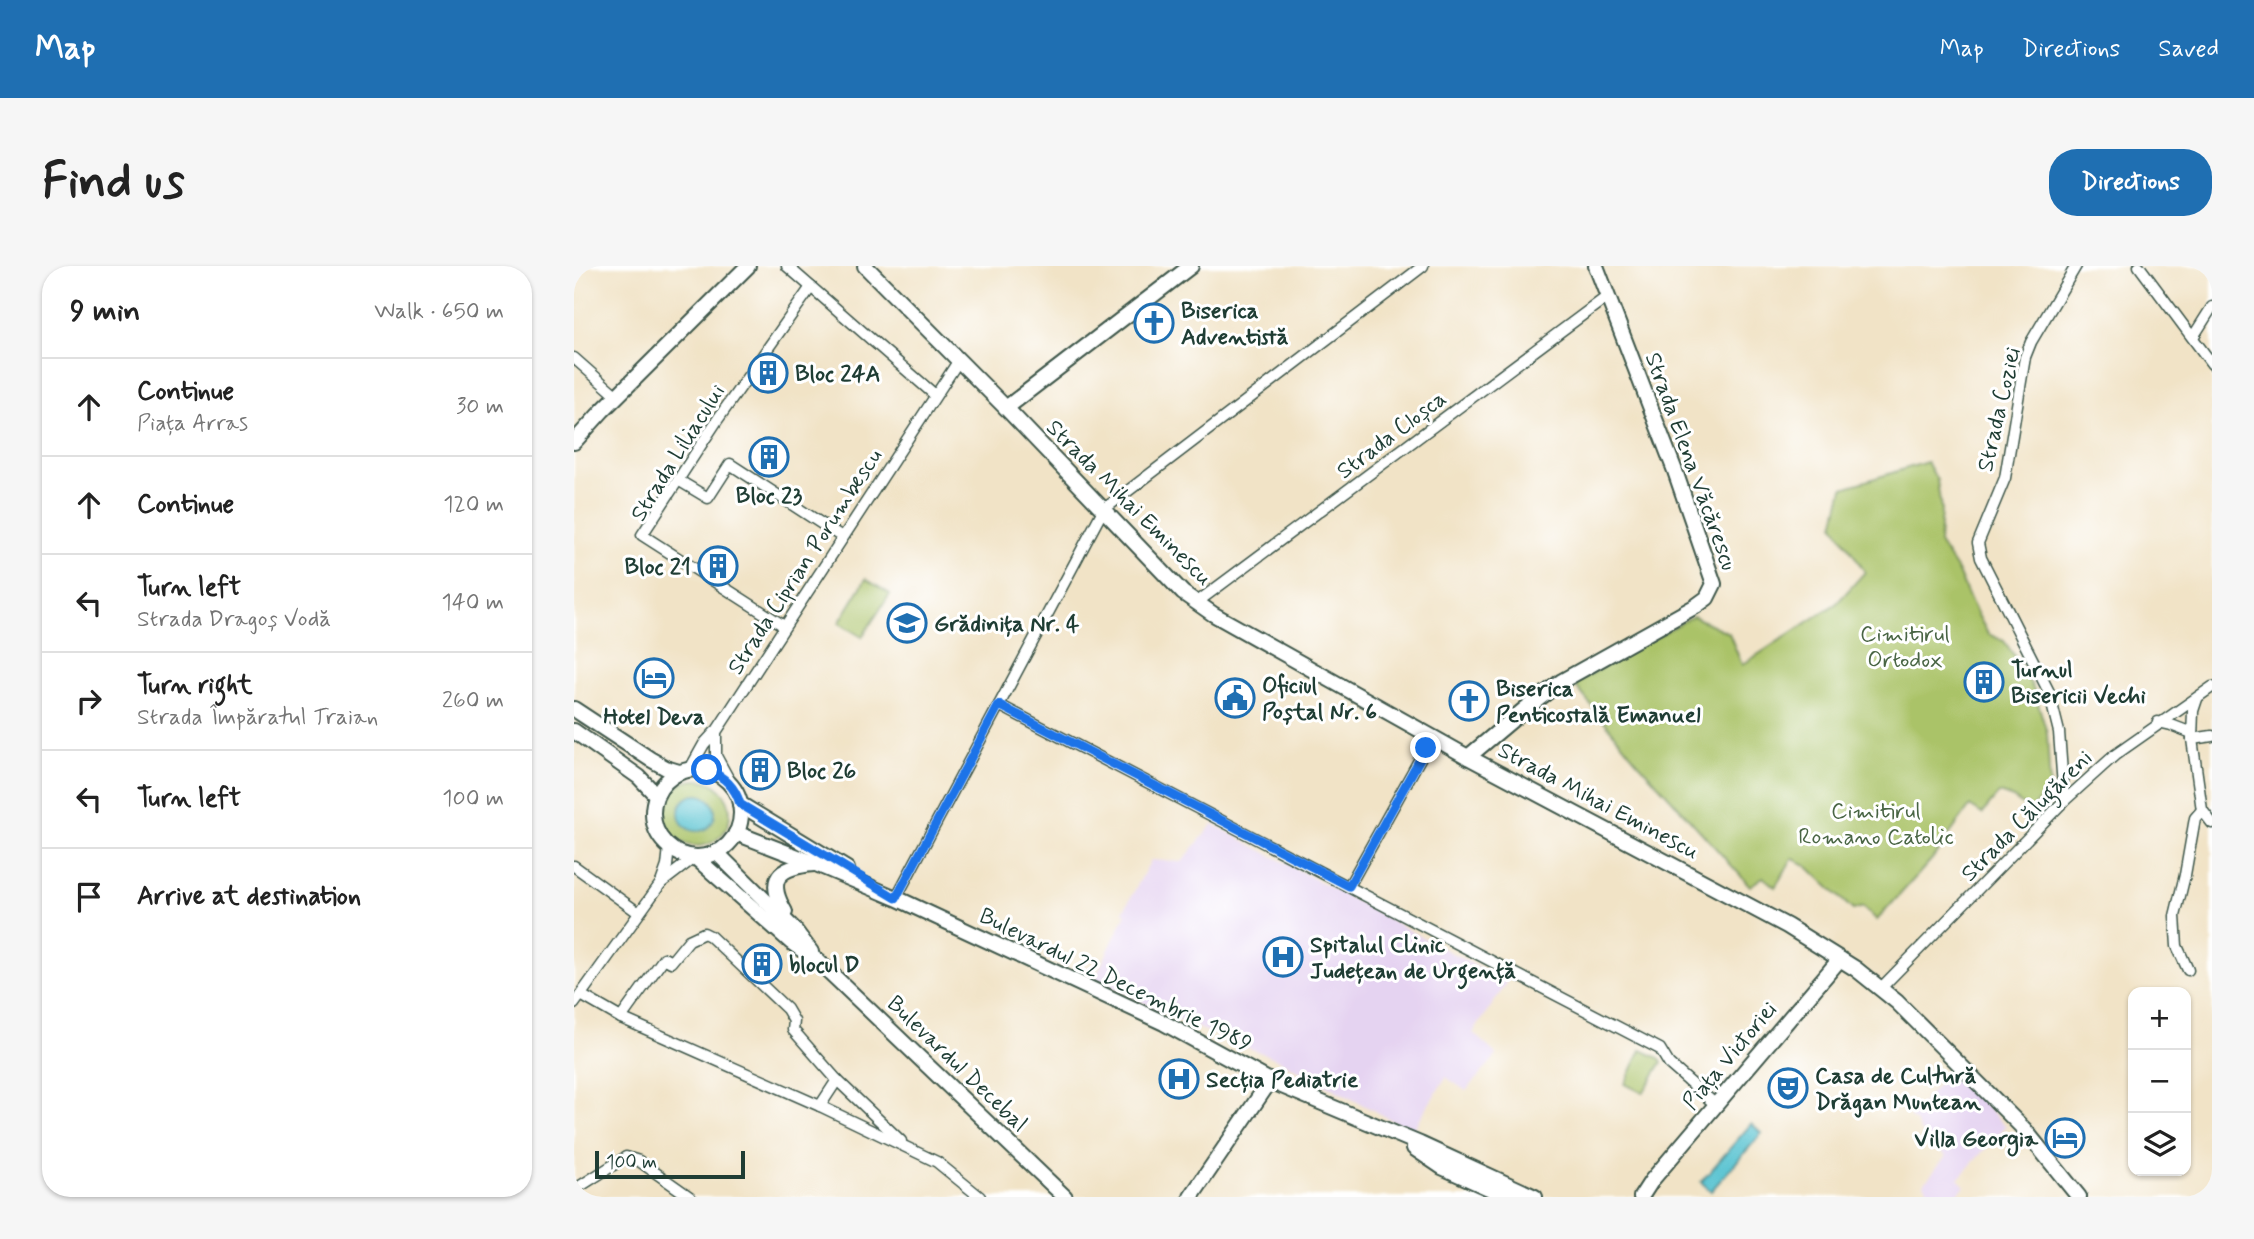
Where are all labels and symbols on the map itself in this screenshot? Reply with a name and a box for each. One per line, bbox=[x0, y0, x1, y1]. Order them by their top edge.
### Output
place label: Biserica Adventistă bbox=[1181, 297, 1289, 353]
church icon: Biserica Adventistă bbox=[1133, 302, 1175, 344]
street label: Strada Coziei bbox=[1971, 344, 2029, 475]
street label: Strada Elena Văcărescu bbox=[1637, 348, 1744, 575]
building icon: Bloc 24A bbox=[747, 352, 789, 394]
place label: Bloc 24A bbox=[795, 360, 881, 390]
street label: Strada Liliacului bbox=[624, 379, 733, 527]
street label: Strada Cloșca bbox=[1331, 384, 1453, 487]
street label: Strada Mihai Eminescu bbox=[1039, 414, 1218, 593]
building icon: Bloc 23 bbox=[748, 436, 790, 478]
street label: Strada Ciprian Porumbescu bbox=[721, 443, 890, 681]
place label: Bloc 23 bbox=[736, 482, 802, 512]
building icon: Bloc 21 bbox=[697, 545, 739, 587]
place label: Bloc 21 bbox=[625, 553, 691, 583]
school or university icon: Grădinița Nr. 4 bbox=[886, 602, 928, 644]
place label: Grădinița Nr. 4 bbox=[934, 610, 1080, 640]
park label: Cimitirul Ortodox bbox=[1860, 620, 1950, 676]
place label: Turnul Bisericii Vechi bbox=[2011, 656, 2146, 712]
hotel icon: Hotel Deva bbox=[633, 657, 675, 699]
building icon: Turnul Bisericii Vechi bbox=[1963, 661, 2005, 703]
place label: Oficiul Poștal Nr. 6 bbox=[1262, 672, 1377, 728]
place label: Biserica Penticostală Emanuel bbox=[1496, 675, 1701, 731]
public building icon: Oficiul Poștal Nr. 6 bbox=[1214, 677, 1256, 719]
church icon: Biserica Penticostală Emanuel bbox=[1448, 680, 1490, 722]
place label: Hotel Deva bbox=[603, 703, 705, 733]
route end bbox=[1410, 732, 1441, 763]
street label: Strada Mihai Eminescu bbox=[1492, 736, 1704, 867]
street label: Strada Călugăreni bbox=[1955, 744, 2101, 890]
building icon: Bloc 26 bbox=[739, 749, 781, 791]
route start bbox=[691, 754, 722, 785]
place label: Bloc 26 bbox=[787, 757, 857, 787]
park label: Cimitirul Romano Catolic bbox=[1798, 797, 1954, 853]
street label: Bulevardul 22 Decembrie 1989 bbox=[974, 902, 1256, 1060]
place label: Spitalul Clinic Județean de Urgență bbox=[1310, 931, 1516, 990]
hospital icon: Spitalul Clinic Județean de Urgență bbox=[1262, 936, 1304, 978]
building icon: blocul D bbox=[741, 943, 783, 985]
place label: blocul D bbox=[789, 951, 860, 981]
street label: Bulevardul Decebal bbox=[880, 990, 1033, 1139]
street label: Piața Victoriei bbox=[1676, 996, 1785, 1117]
hospital icon: Secția Pediatrie bbox=[1158, 1058, 1200, 1100]
place label: Casa de Cultură Drăgan Muntean bbox=[1815, 1062, 1982, 1118]
place label: Secția Pediatrie bbox=[1206, 1066, 1359, 1096]
theatre icon: Casa de Cultură Drăgan Muntean bbox=[1767, 1067, 1809, 1109]
hotel icon: Villa Georgia bbox=[2044, 1117, 2086, 1159]
place label: Villa Georgia bbox=[1914, 1125, 2039, 1157]
scale bar bbox=[595, 1148, 746, 1180]

